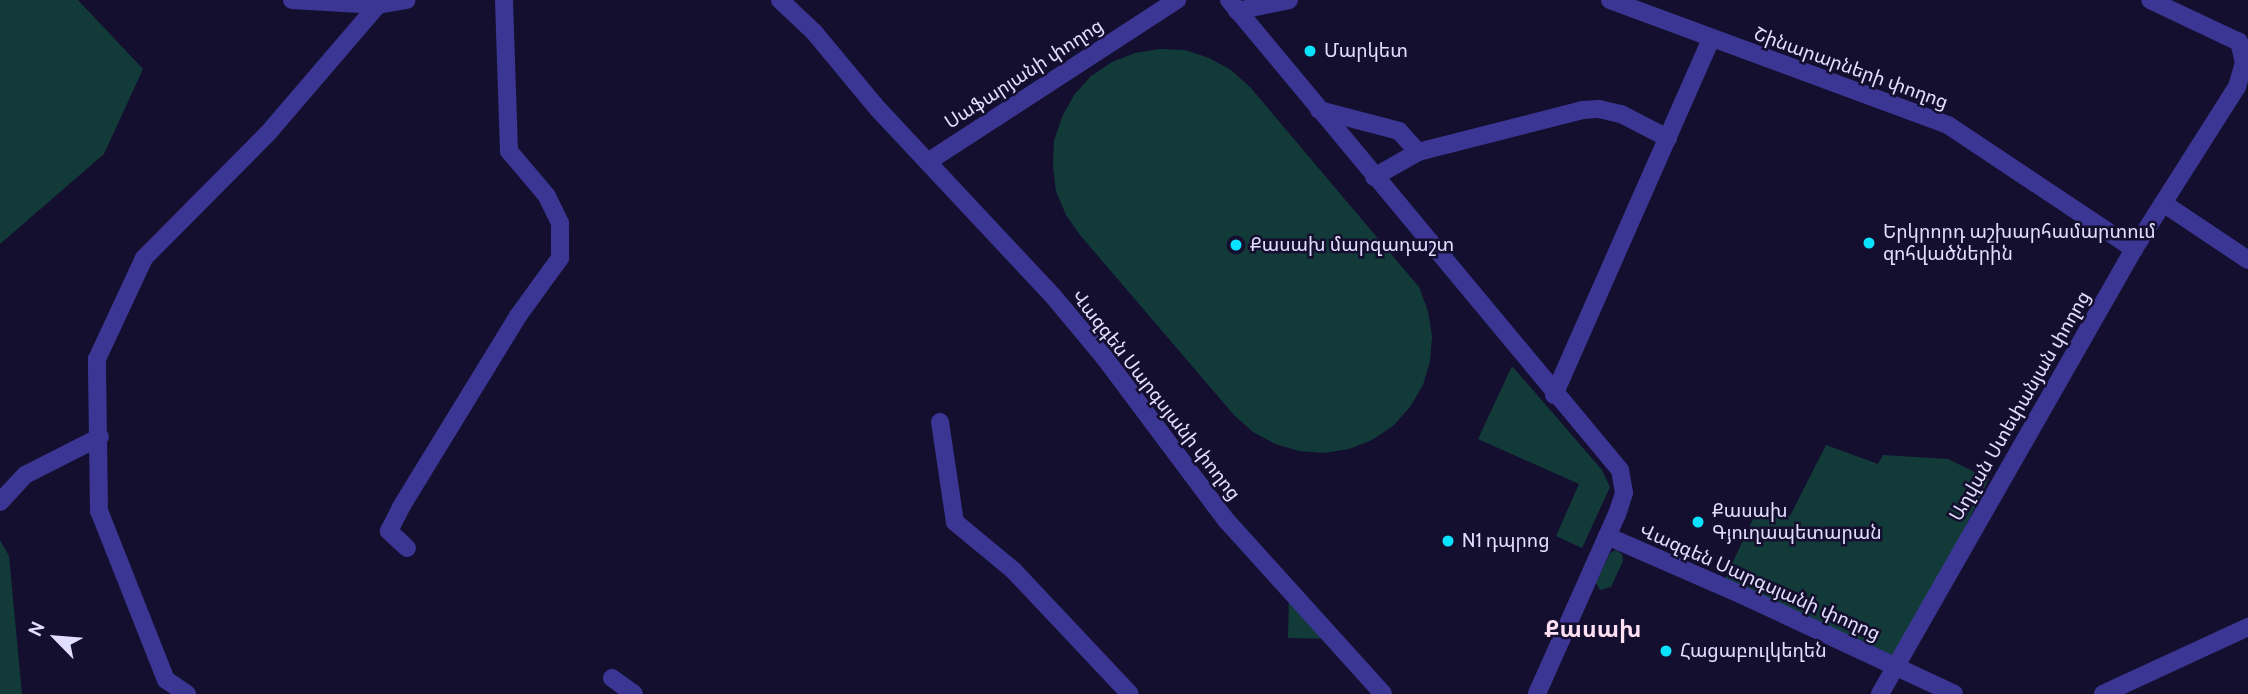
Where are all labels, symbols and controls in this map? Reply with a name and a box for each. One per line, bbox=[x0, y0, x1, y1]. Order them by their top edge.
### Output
street label: Սաֆարյանի փողոց bbox=[940, 14, 1108, 134]
street label: Շինարարների փողոց bbox=[1751, 22, 1951, 114]
place label: Մարկետ bbox=[1324, 40, 1408, 62]
marker: Մարկետ bbox=[1302, 43, 1318, 59]
place label: Երկրորդ աշխարհամարտում զոհվածներին bbox=[1883, 221, 2156, 265]
place label: Քասախ մարզադաշտ bbox=[1250, 234, 1454, 256]
marker: Երկրորդ աշխարհամարտում զոհվածներին bbox=[1861, 235, 1877, 251]
marker: Քասախ մարզադաշտ bbox=[1228, 237, 1244, 253]
street label: Վազգեն Սարգսյանի փողոց bbox=[1067, 285, 1245, 505]
street label: Աղվան Ստեփանյան փողոց bbox=[1945, 287, 2095, 525]
place label: Քասախ Գյուղապետարան bbox=[1712, 500, 1882, 544]
marker: Քասախ Գյուղապետարան bbox=[1690, 514, 1706, 530]
street label: Վազգեն Սարգսյանի փողոց bbox=[1636, 519, 1884, 645]
place label: N1 դպրոց bbox=[1462, 530, 1550, 552]
marker: N1 դպրոց bbox=[1440, 533, 1456, 549]
north arrow bbox=[21, 603, 91, 673]
district label: Քասախ bbox=[1545, 615, 1641, 643]
text: N bbox=[23, 618, 50, 640]
place label: Հացաբուլկեղեն bbox=[1680, 640, 1827, 662]
marker: Հացաբուլկեղեն bbox=[1658, 643, 1674, 659]

